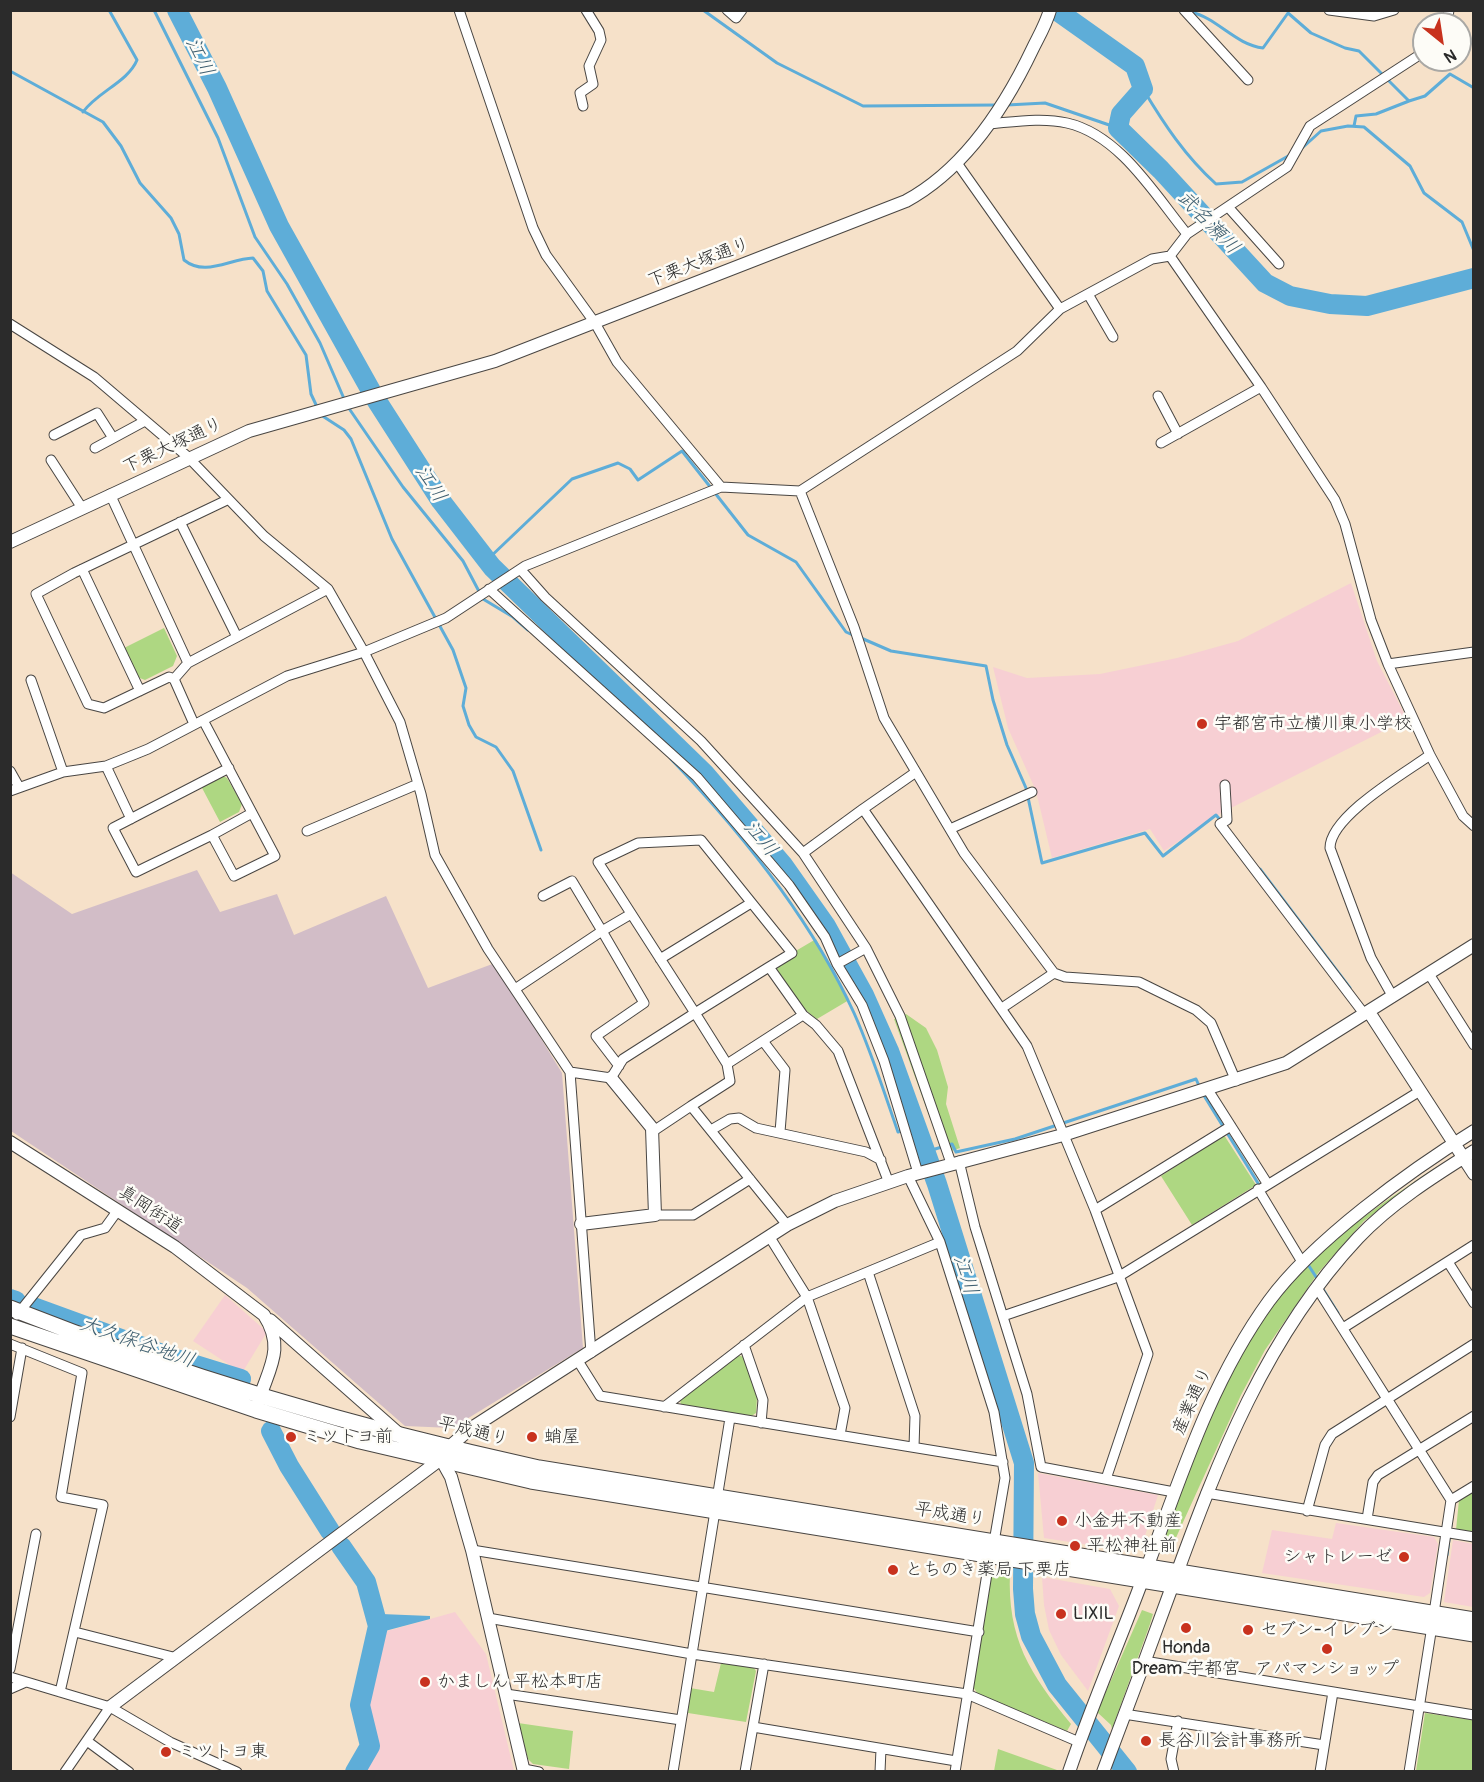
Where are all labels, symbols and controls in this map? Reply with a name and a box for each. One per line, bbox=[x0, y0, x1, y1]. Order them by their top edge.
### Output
north arrow bbox=[1412, 12, 1472, 72]
water label: 江川 bbox=[180, 34, 218, 80]
text: N bbox=[1440, 44, 1460, 67]
water label: 武名瀬川 bbox=[1172, 186, 1244, 260]
street label: 下栗大塚通り bbox=[645, 234, 753, 292]
street label: 下栗大塚通り bbox=[119, 413, 227, 479]
water label: 江川 bbox=[409, 461, 451, 507]
place label: 宇都宮市立横川東小学校 bbox=[1214, 713, 1412, 735]
marker: 宇都宮市立横川東小学校 bbox=[1195, 717, 1209, 731]
water label: 江川 bbox=[738, 816, 782, 862]
street label: 真岡街道 bbox=[114, 1181, 186, 1239]
water label: 江川 bbox=[948, 1252, 982, 1298]
water label: 大久保谷地川 bbox=[76, 1312, 198, 1374]
street label: 産業通り bbox=[1168, 1364, 1218, 1438]
street label: 平成通り bbox=[435, 1413, 511, 1451]
place label: ミツトヨ前 bbox=[303, 1426, 393, 1448]
place label: 蛸屋 bbox=[544, 1426, 580, 1448]
marker: ミツトヨ前 bbox=[284, 1430, 298, 1444]
marker: 蛸屋 bbox=[525, 1430, 539, 1444]
street label: 平成通り bbox=[913, 1499, 987, 1531]
place label: 小金井不動産 bbox=[1074, 1510, 1182, 1532]
marker: 小金井不動産 bbox=[1055, 1514, 1069, 1528]
place label: 平松神社前 bbox=[1087, 1535, 1177, 1557]
marker: 平松神社前 bbox=[1068, 1539, 1082, 1553]
place label: シャトレーゼ bbox=[1283, 1546, 1392, 1568]
marker: シャトレーゼ bbox=[1397, 1550, 1411, 1564]
place label: とちのき薬局 下栗店 bbox=[905, 1559, 1071, 1581]
marker: とちのき薬局 下栗店 bbox=[886, 1563, 900, 1577]
place label: LIXIL bbox=[1073, 1603, 1114, 1625]
marker: LIXIL bbox=[1054, 1607, 1068, 1621]
place label: セブン-イレブン bbox=[1260, 1619, 1394, 1641]
marker: Honda Dream 宇都宮 bbox=[1179, 1621, 1193, 1635]
marker: セブン-イレブン bbox=[1241, 1623, 1255, 1637]
place label: Honda Dream 宇都宮 bbox=[1132, 1637, 1240, 1680]
marker: アパマンショップ bbox=[1320, 1642, 1334, 1656]
place label: アパマンショップ bbox=[1255, 1658, 1399, 1680]
place label: かましん 平松本町店 bbox=[437, 1671, 603, 1693]
marker: かましん 平松本町店 bbox=[418, 1675, 432, 1689]
place label: 長谷川会計事務所 bbox=[1158, 1730, 1302, 1752]
marker: 長谷川会計事務所 bbox=[1139, 1734, 1153, 1748]
place label: ミツトヨ東 bbox=[178, 1741, 268, 1763]
marker: ミツトヨ東 bbox=[159, 1745, 173, 1759]

